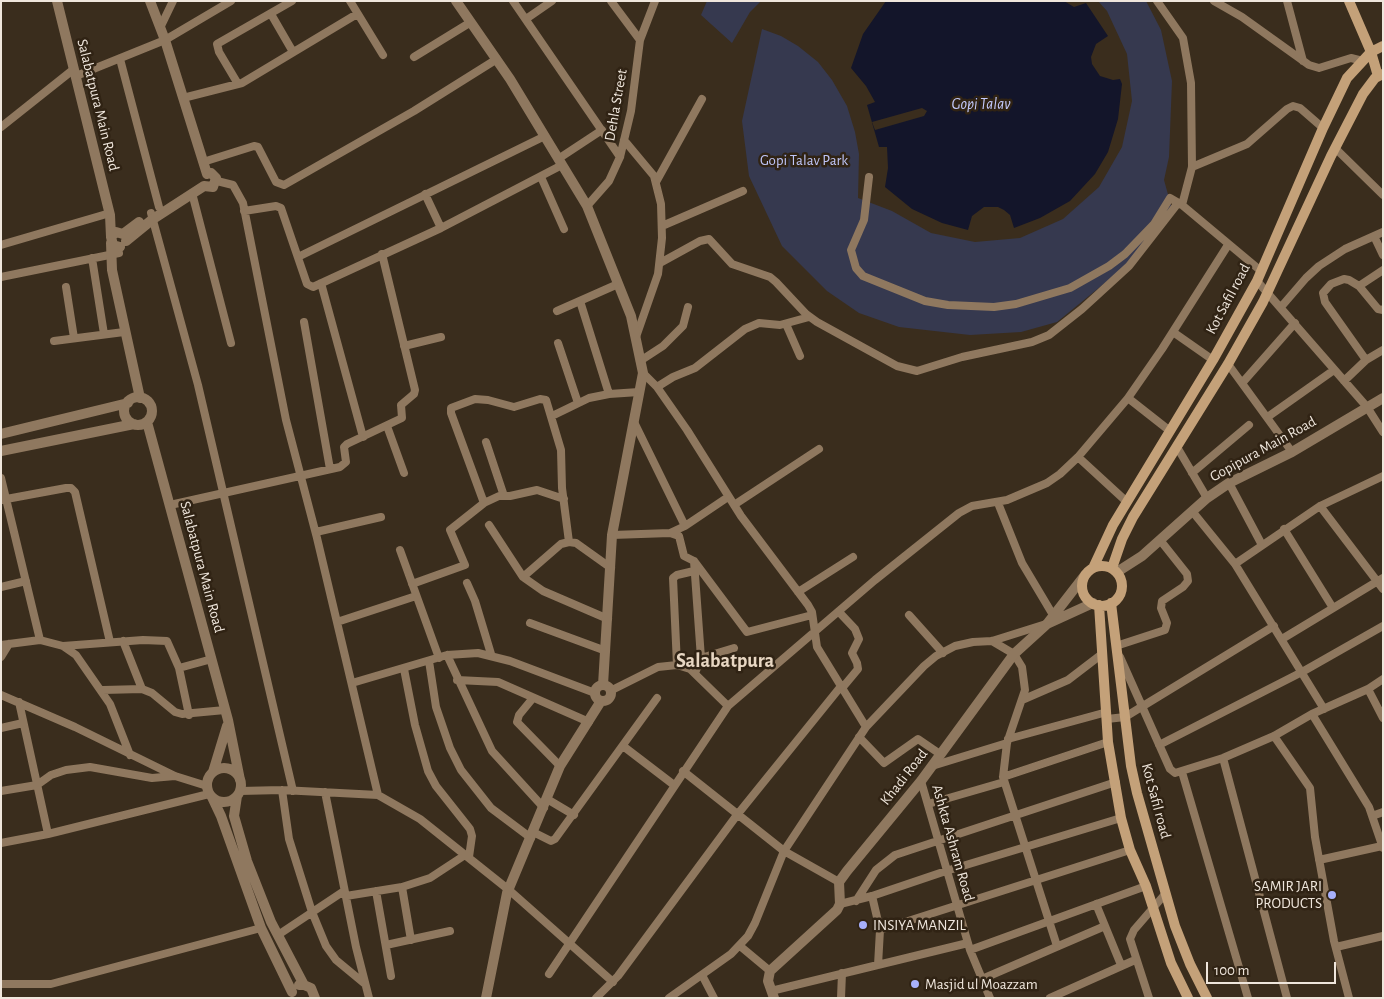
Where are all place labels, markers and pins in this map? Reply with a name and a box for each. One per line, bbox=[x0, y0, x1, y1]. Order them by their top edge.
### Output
place label: SAMIR JARI PRODUCTS bbox=[1254, 877, 1322, 912]
marker: SAMIR JARI PRODUCTS bbox=[1326, 889, 1338, 901]
place label: INSIYA MANZIL bbox=[873, 916, 966, 934]
marker: INSIYA MANZIL bbox=[857, 919, 869, 931]
place label: Masjid ul Moazzam bbox=[925, 975, 1038, 993]
marker: Masjid ul Moazzam bbox=[909, 978, 921, 990]

